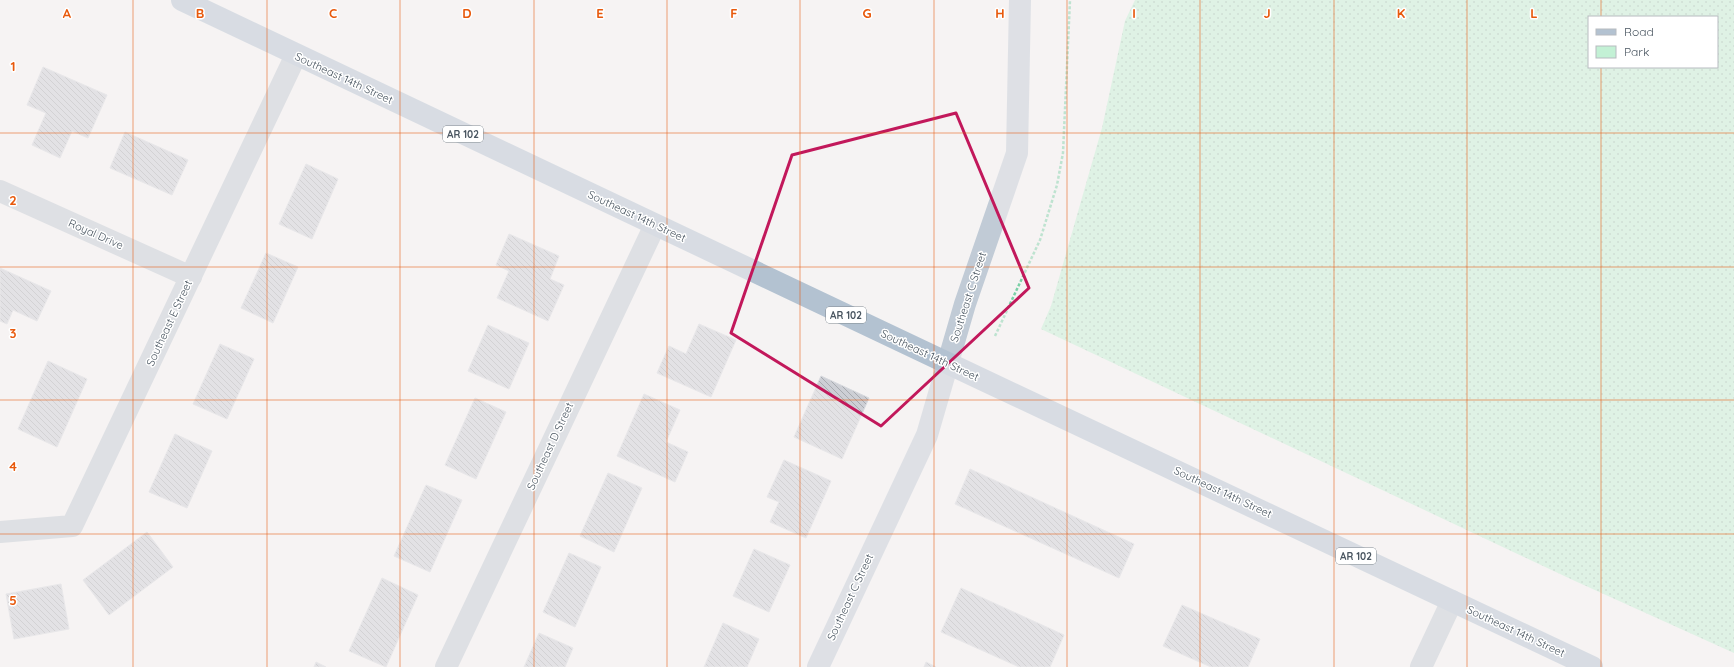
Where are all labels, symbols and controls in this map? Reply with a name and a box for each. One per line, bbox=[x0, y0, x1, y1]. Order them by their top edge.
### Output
text: A bbox=[63, 5, 72, 21]
text: B bbox=[196, 5, 204, 21]
text: C bbox=[329, 5, 337, 21]
text: D bbox=[462, 5, 472, 21]
text: E bbox=[596, 5, 604, 21]
text: F bbox=[730, 5, 738, 21]
text: G bbox=[862, 5, 872, 21]
text: H bbox=[995, 5, 1005, 21]
text: I bbox=[1132, 5, 1136, 21]
text: J bbox=[1263, 5, 1271, 21]
text: K bbox=[1397, 5, 1406, 21]
text: L bbox=[1530, 5, 1538, 21]
legend bbox=[1588, 16, 1718, 68]
text: Road bbox=[1624, 24, 1654, 39]
text: Park bbox=[1624, 44, 1649, 59]
street label: Southeast 14th Street bbox=[293, 49, 396, 107]
text: 1 bbox=[10, 58, 16, 74]
road number: AR 102 bbox=[443, 126, 483, 142]
street label: Southeast 14th Street bbox=[586, 187, 689, 245]
text: 2 bbox=[9, 192, 17, 208]
street label: Royal Drive bbox=[66, 216, 126, 252]
street label: Southeast C Street bbox=[947, 250, 989, 344]
street label: Southeast E Street bbox=[143, 278, 195, 368]
road number: AR 102 bbox=[826, 307, 866, 323]
text: 3 bbox=[10, 325, 17, 341]
street label: Southeast 14th Street bbox=[879, 326, 982, 384]
street label: Southeast D Street bbox=[524, 400, 577, 492]
text: 4 bbox=[9, 458, 17, 474]
street label: Southeast 14th Street bbox=[1172, 463, 1275, 521]
road number: AR 102 bbox=[1336, 548, 1376, 564]
street label: Southeast C Street bbox=[824, 551, 876, 643]
text: 5 bbox=[9, 592, 17, 608]
street label: Southeast 14th Street bbox=[1465, 602, 1568, 660]

